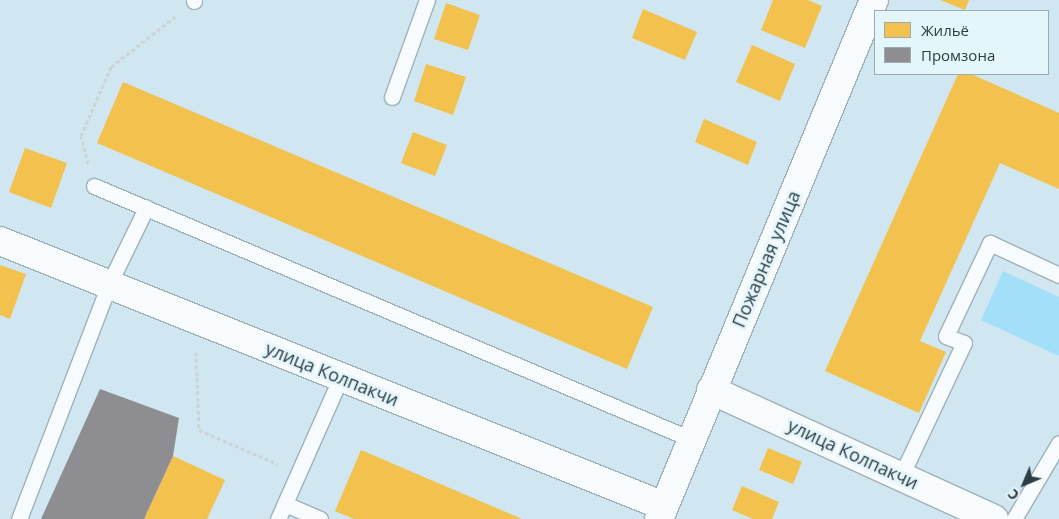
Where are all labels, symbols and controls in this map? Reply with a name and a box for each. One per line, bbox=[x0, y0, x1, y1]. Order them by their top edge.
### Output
legend bbox=[874, 10, 1049, 75]
text: Жильё bbox=[921, 20, 969, 40]
text: Промзона bbox=[921, 45, 995, 65]
street label: Пожарная улица bbox=[727, 187, 805, 331]
street label: улица Колпакчи bbox=[262, 337, 402, 411]
street label: улица Колпакчи bbox=[784, 414, 922, 494]
north arrow bbox=[999, 459, 1049, 509]
text: С bbox=[1003, 485, 1023, 505]

